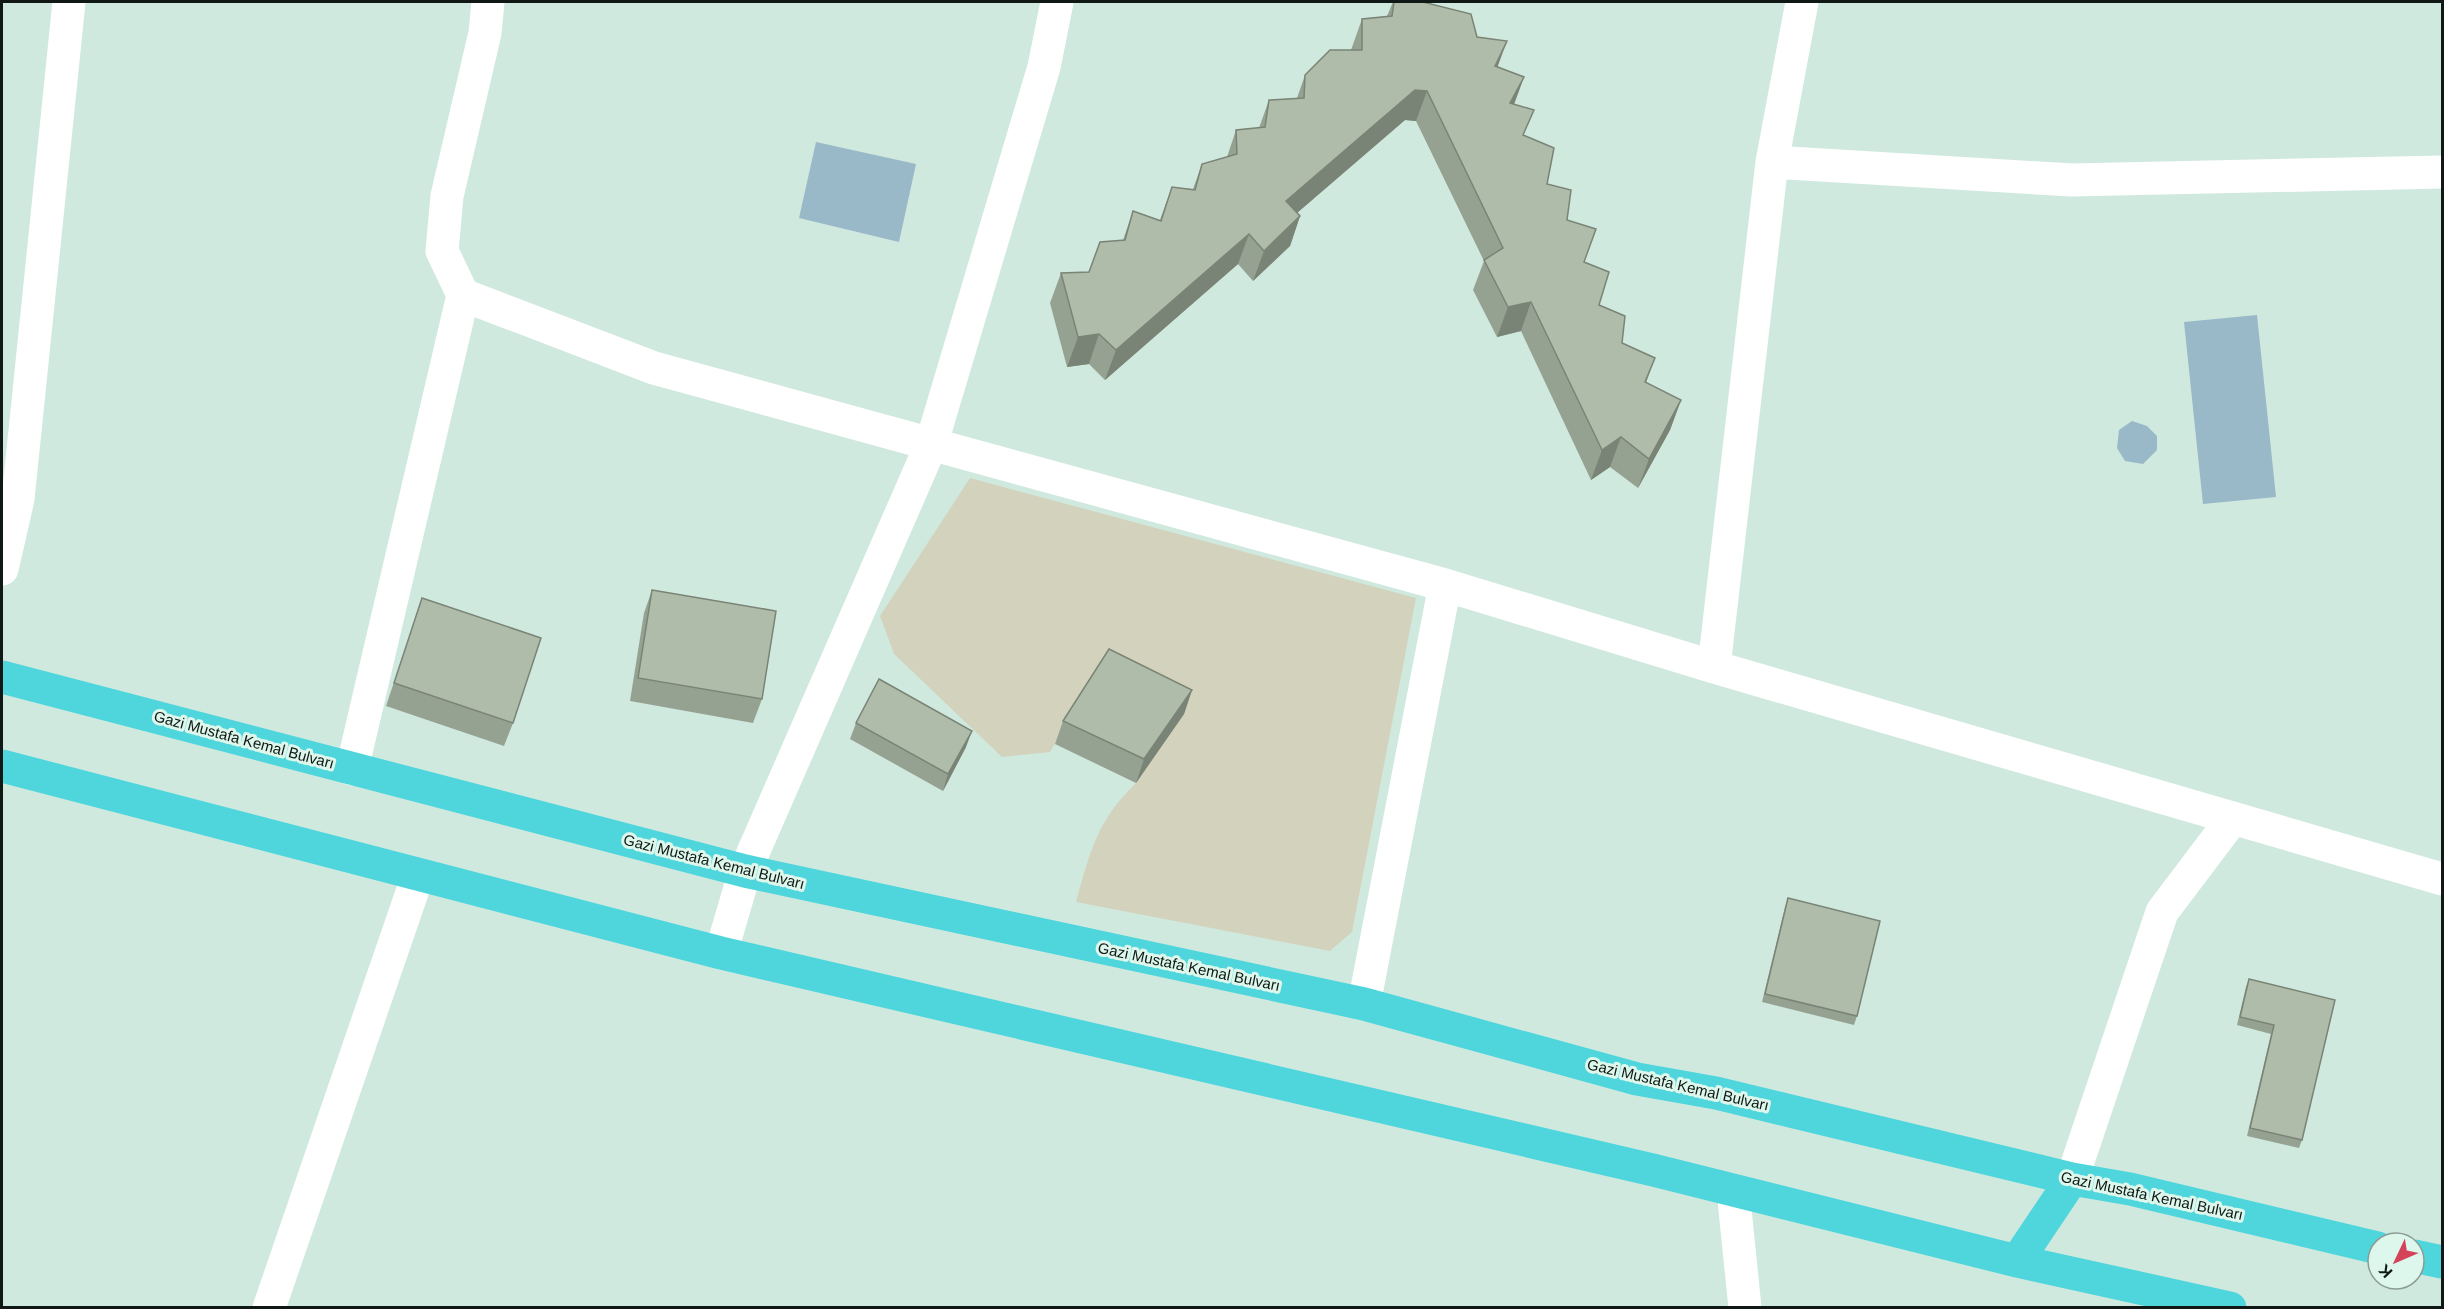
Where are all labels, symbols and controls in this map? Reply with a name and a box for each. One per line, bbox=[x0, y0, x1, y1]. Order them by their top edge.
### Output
street label: Gazi Mustafa Kemal Bulvarı bbox=[152, 707, 336, 772]
street label: Gazi Mustafa Kemal Bulvarı bbox=[622, 831, 806, 892]
street label: Gazi Mustafa Kemal Bulvarı bbox=[1096, 939, 1282, 994]
street label: Gazi Mustafa Kemal Bulvarı bbox=[1586, 1055, 1771, 1114]
street label: Gazi Mustafa Kemal Bulvarı bbox=[2059, 1168, 2245, 1223]
north arrow bbox=[2366, 1231, 2426, 1291]
text: K bbox=[2375, 1261, 2396, 1281]

